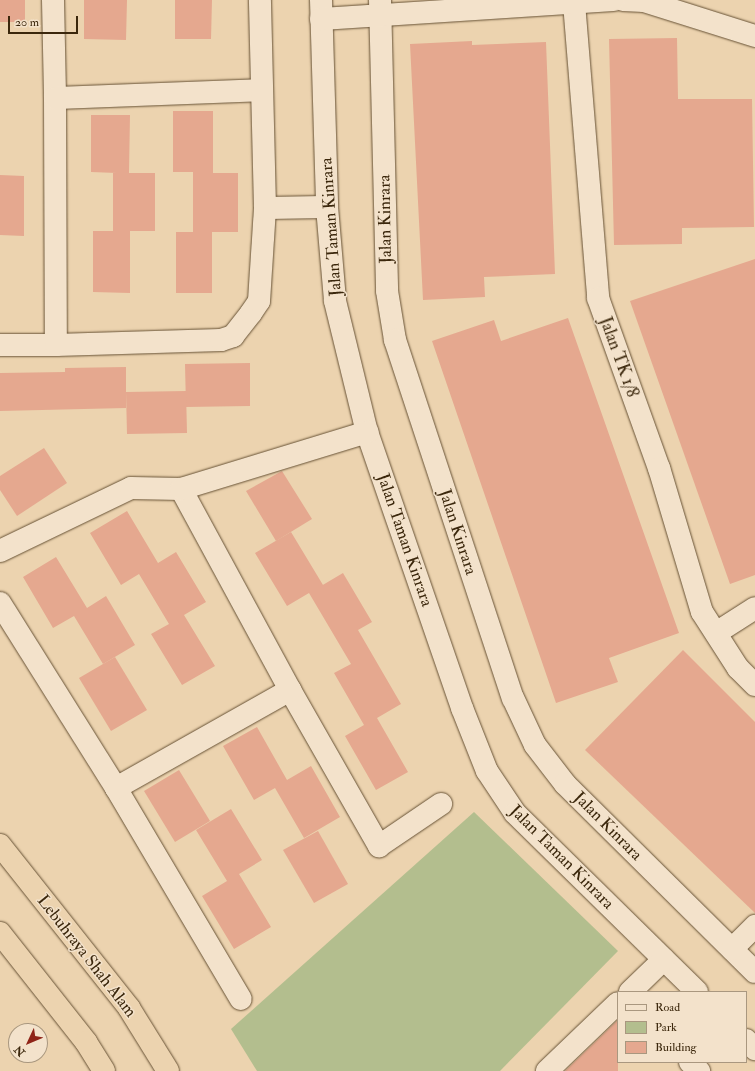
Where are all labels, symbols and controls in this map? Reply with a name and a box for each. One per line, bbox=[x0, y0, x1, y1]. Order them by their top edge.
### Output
scale bar bbox=[10, 8, 80, 34]
text: 20 m bbox=[15, 15, 39, 30]
street label: Jalan Taman Kinrara bbox=[316, 157, 346, 297]
street label: Jalan Kinrara bbox=[374, 174, 396, 264]
street label: Jalan TK 1/8 bbox=[595, 314, 643, 400]
street label: Jalan Taman Kinrara bbox=[373, 471, 437, 609]
street label: Jalan Kinrara bbox=[435, 487, 481, 577]
street label: Jalan Kinrara bbox=[569, 787, 647, 865]
street label: Jalan Taman Kinrara bbox=[506, 801, 618, 913]
street label: Lebuhraya Shah Alam bbox=[33, 891, 141, 1021]
legend bbox=[617, 991, 747, 1063]
text: Road bbox=[655, 1000, 680, 1015]
text: Park bbox=[655, 1020, 677, 1035]
north arrow bbox=[8, 1023, 48, 1063]
text: Building bbox=[655, 1040, 696, 1055]
text: N bbox=[12, 1043, 28, 1059]

